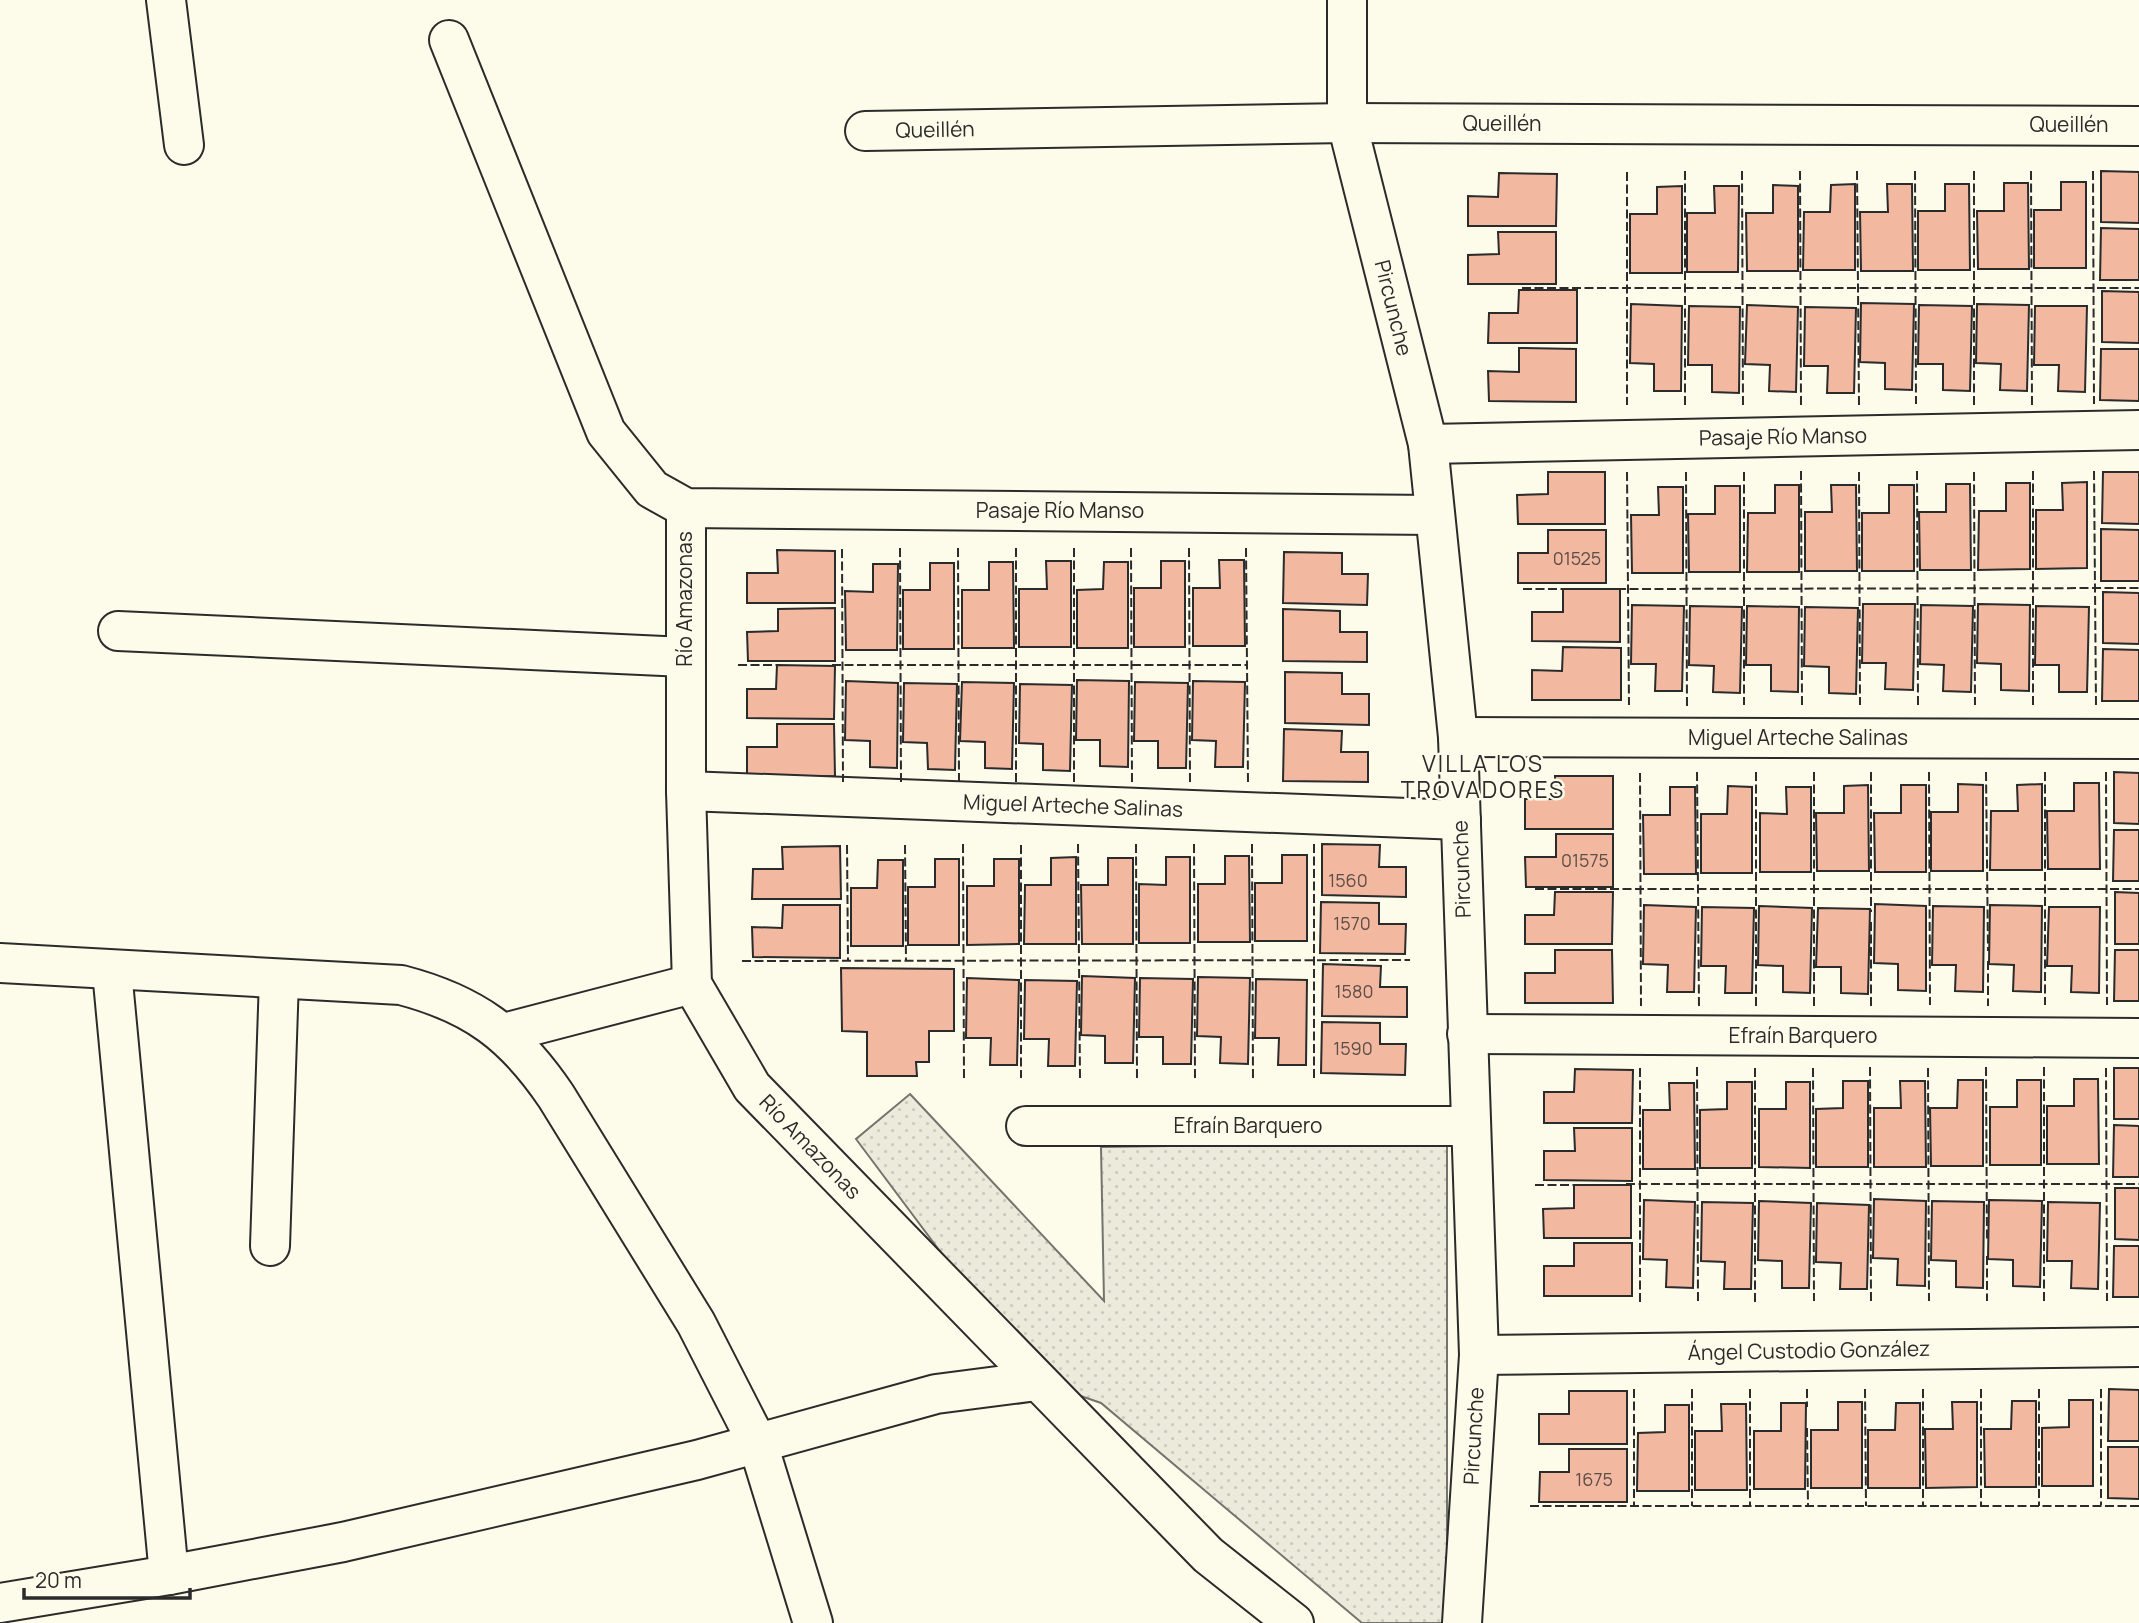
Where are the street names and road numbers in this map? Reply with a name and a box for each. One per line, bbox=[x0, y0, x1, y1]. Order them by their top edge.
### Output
street label: Queillén bbox=[1462, 109, 1542, 137]
street label: Queillén bbox=[2029, 110, 2109, 138]
street label: Queillén bbox=[895, 114, 975, 144]
street label: Pircunche bbox=[1369, 257, 1419, 359]
street label: Pasaje Río Manso bbox=[1699, 421, 1867, 451]
street label: Pasaje Río Manso bbox=[976, 496, 1144, 524]
street label: Río Amazonas bbox=[670, 531, 698, 667]
street label: Miguel Arteche Salinas bbox=[1688, 723, 1908, 751]
street label: Miguel Arteche Salinas bbox=[963, 787, 1184, 823]
street label: Pircunche bbox=[1445, 820, 1477, 918]
street label: Efraín Barquero bbox=[1729, 1021, 1877, 1049]
street label: Río Amazonas bbox=[754, 1088, 868, 1205]
street label: Efraín Barquero bbox=[1174, 1111, 1322, 1139]
street label: Ángel Custodio González bbox=[1687, 1334, 1931, 1366]
street label: Pircunche bbox=[1456, 1386, 1490, 1486]

